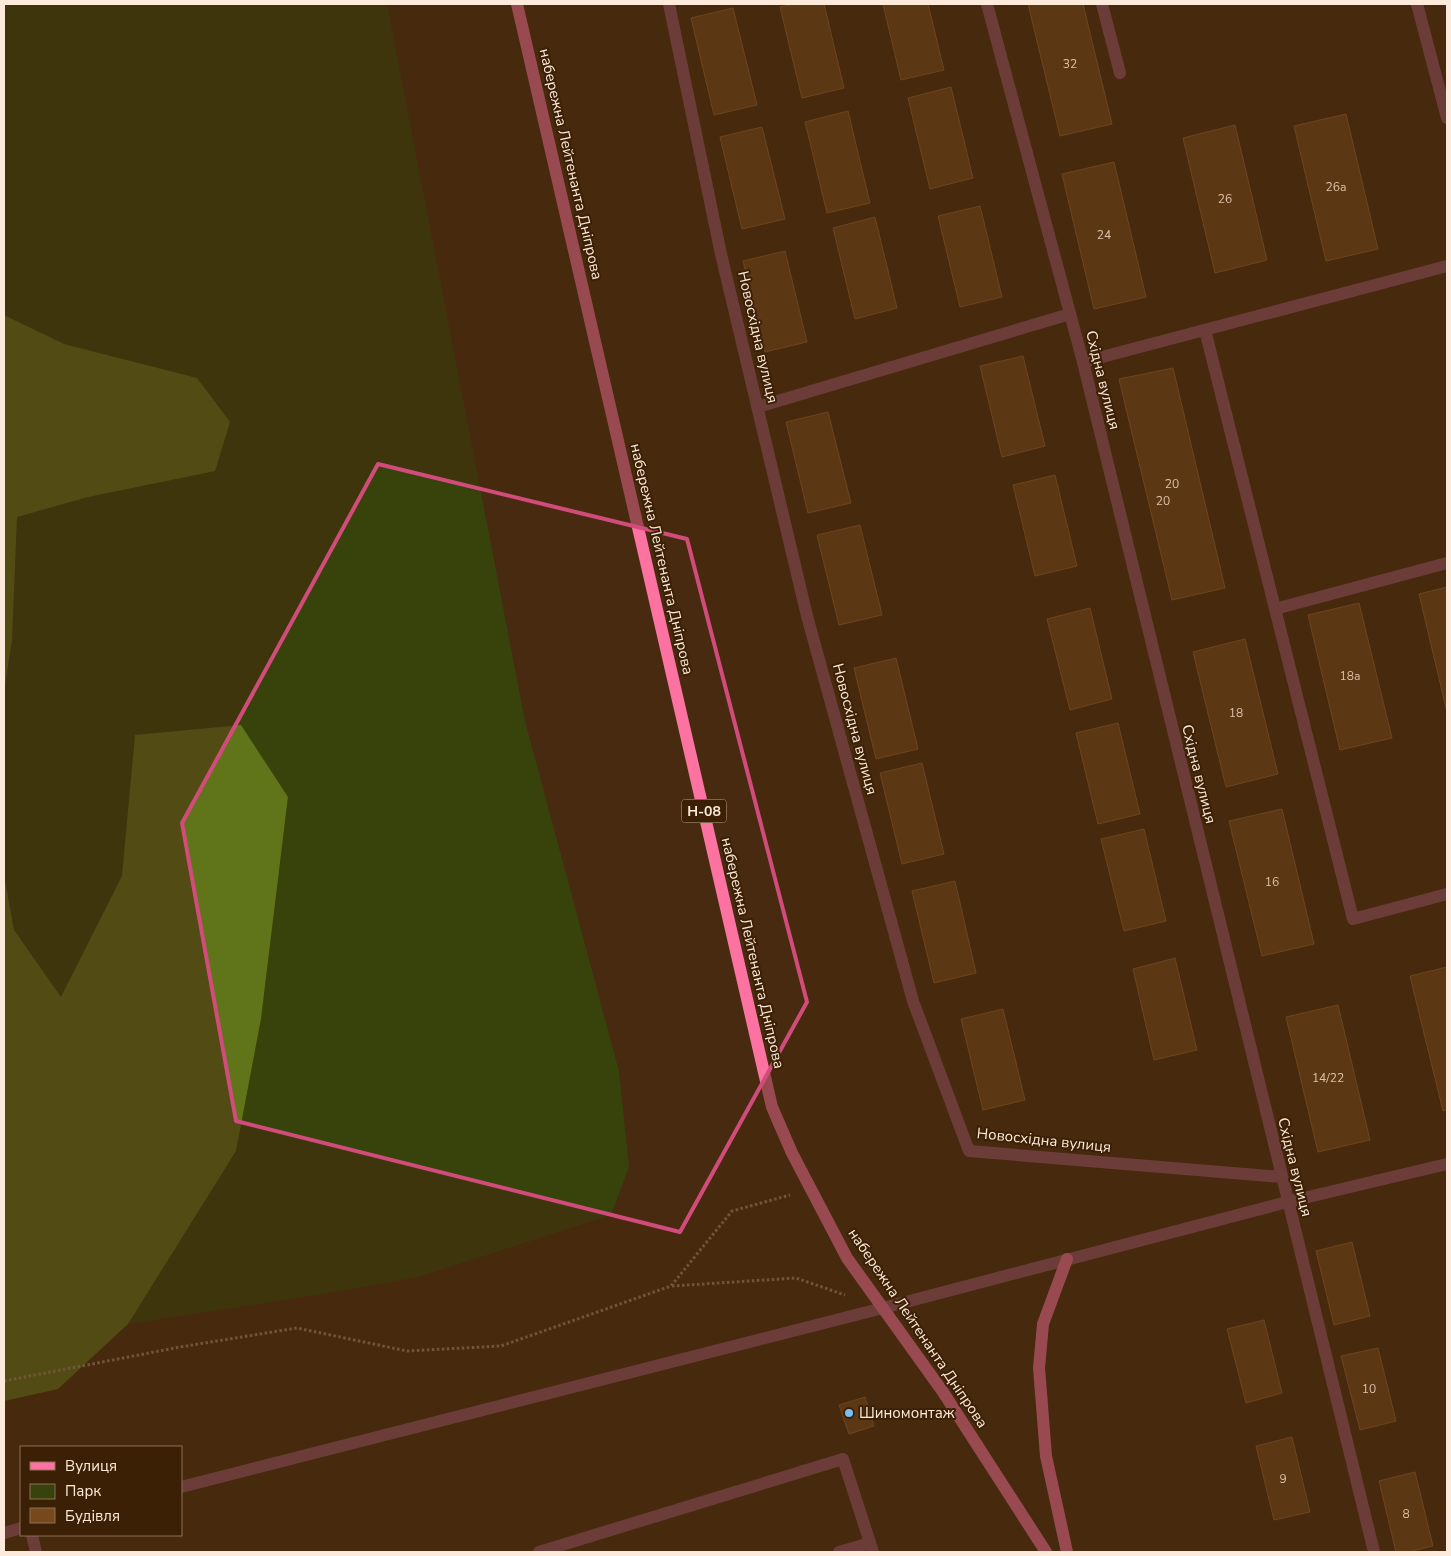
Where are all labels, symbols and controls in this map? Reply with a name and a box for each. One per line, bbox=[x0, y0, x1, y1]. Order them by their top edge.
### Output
street label: набережна Лейтенанта Дніпрова bbox=[535, 46, 607, 282]
house number: 32 bbox=[1063, 56, 1077, 72]
house number: 26а bbox=[1326, 179, 1346, 195]
house number: 26 bbox=[1218, 191, 1232, 207]
house number: 24 bbox=[1097, 227, 1111, 243]
street label: Новосхідна вулиця bbox=[733, 269, 783, 405]
street label: Східна вулиця bbox=[1081, 328, 1125, 432]
street label: набережна Лейтенанта Дніпрова bbox=[626, 441, 698, 677]
house number: 20 bbox=[1165, 476, 1179, 492]
house number: 20 bbox=[1156, 493, 1170, 509]
street label: Новосхідна вулиця bbox=[828, 661, 882, 797]
house number: 18а bbox=[1340, 668, 1360, 684]
house number: 18 bbox=[1229, 705, 1243, 721]
street label: Східна вулиця bbox=[1177, 722, 1221, 826]
road number: Н-08 bbox=[682, 799, 726, 822]
street label: набережна Лейтенанта Дніпрова bbox=[717, 835, 789, 1071]
house number: 16 bbox=[1265, 874, 1279, 890]
house number: 14/22 bbox=[1312, 1070, 1344, 1086]
street label: Східна вулиця bbox=[1273, 1115, 1317, 1219]
street label: Новосхідна вулиця bbox=[976, 1123, 1112, 1157]
street label: набережна Лейтенанта Дніпрова bbox=[844, 1224, 992, 1432]
house number: 10 bbox=[1362, 1381, 1376, 1397]
place label: Шиномонтаж bbox=[859, 1403, 955, 1423]
marker: Шиномонтаж bbox=[843, 1407, 855, 1419]
legend bbox=[20, 1446, 182, 1536]
text: Вулиця bbox=[65, 1456, 117, 1476]
house number: 9 bbox=[1279, 1471, 1287, 1487]
text: Парк bbox=[65, 1481, 101, 1501]
text: Будівля bbox=[65, 1506, 120, 1526]
house number: 8 bbox=[1402, 1506, 1410, 1522]

